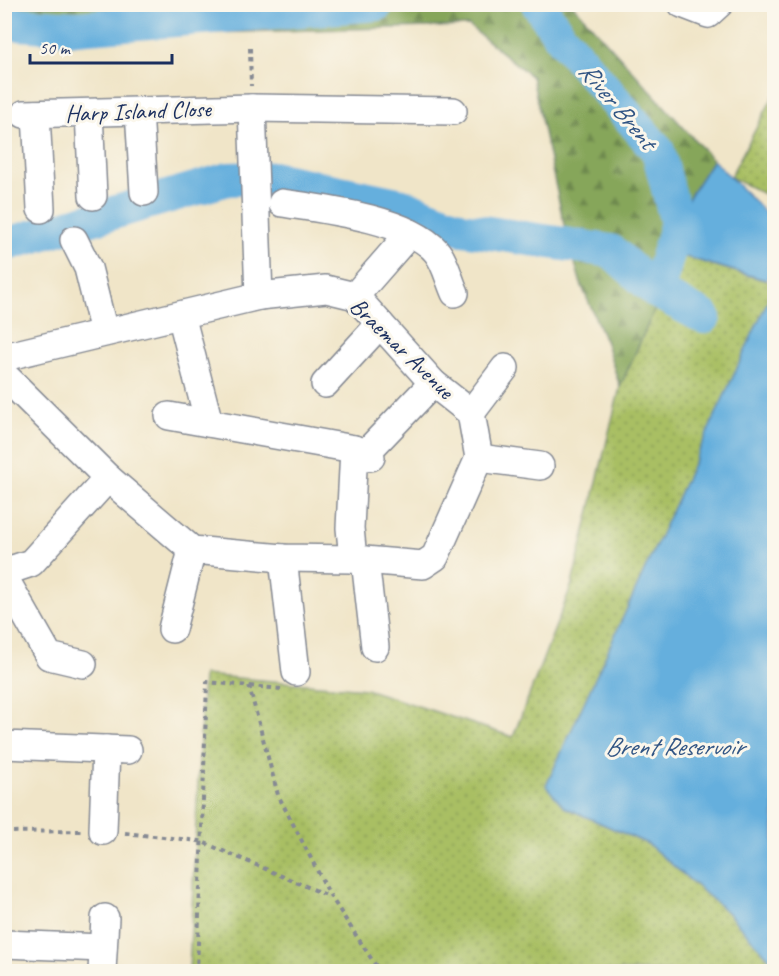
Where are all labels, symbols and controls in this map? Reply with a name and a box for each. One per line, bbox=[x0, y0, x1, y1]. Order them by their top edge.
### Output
scale bar bbox=[30, 27, 172, 65]
text: 50 m bbox=[39, 37, 72, 59]
water label: River Brent bbox=[572, 55, 667, 160]
street label: Harp Island Close bbox=[65, 93, 214, 129]
street label: Braemar Avenue bbox=[344, 291, 462, 407]
water label: Brent Reservoir bbox=[605, 730, 748, 763]

